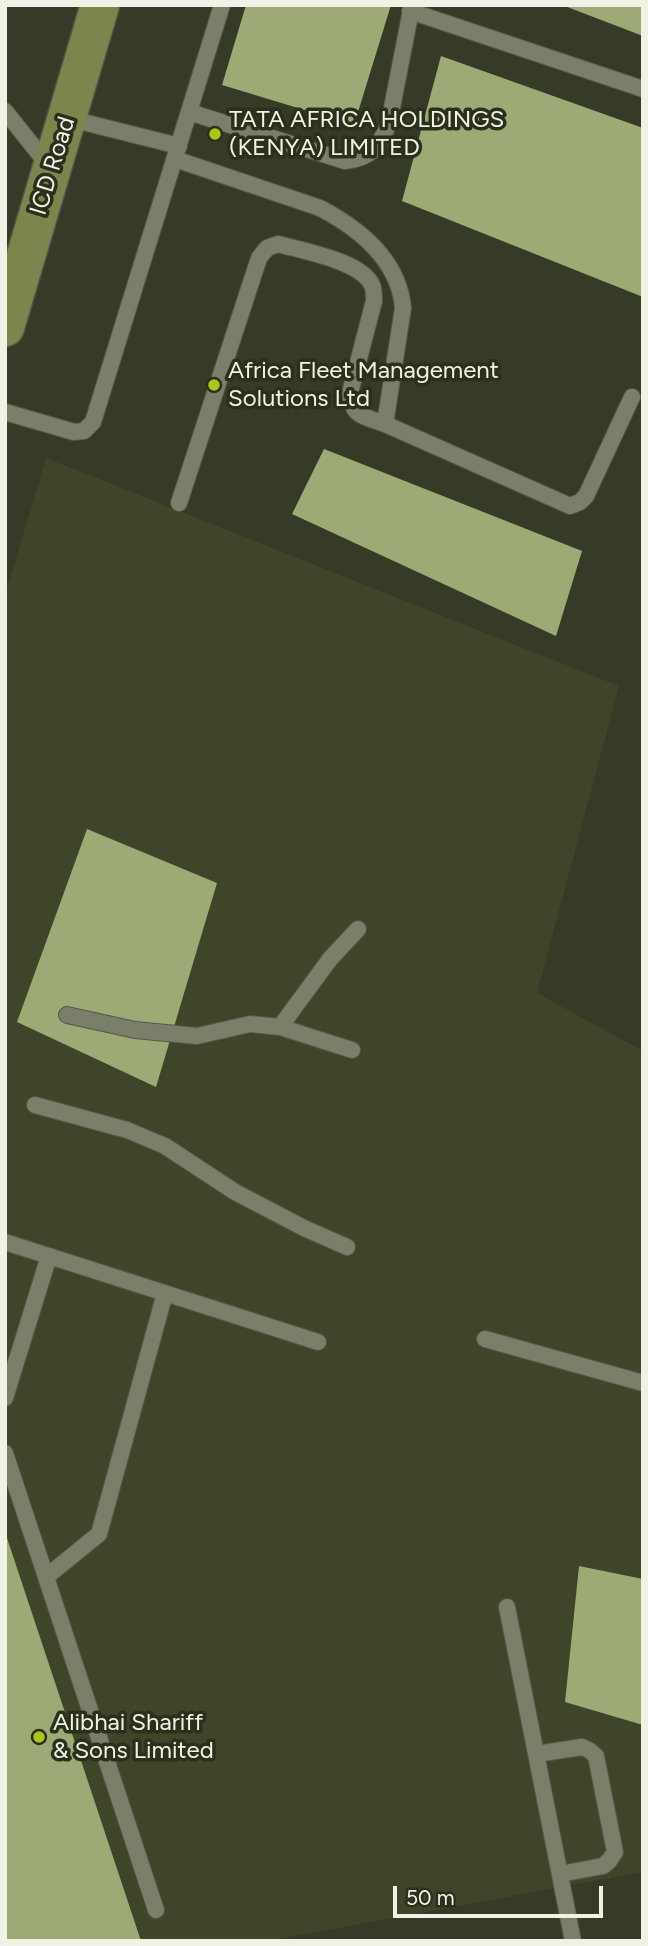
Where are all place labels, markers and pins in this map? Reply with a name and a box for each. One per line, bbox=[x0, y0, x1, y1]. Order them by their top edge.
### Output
place label: TATA AFRICA HOLDINGS (KENYA) LIMITED bbox=[229, 106, 504, 162]
marker: TATA AFRICA HOLDINGS (KENYA) LIMITED bbox=[207, 126, 223, 142]
place label: Africa Fleet Management Solutions Ltd bbox=[228, 357, 499, 413]
marker: Africa Fleet Management Solutions Ltd bbox=[206, 377, 222, 393]
place label: Alibhai Shariff & Sons Limited bbox=[53, 1709, 214, 1765]
marker: Alibhai Shariff & Sons Limited bbox=[31, 1729, 47, 1745]

